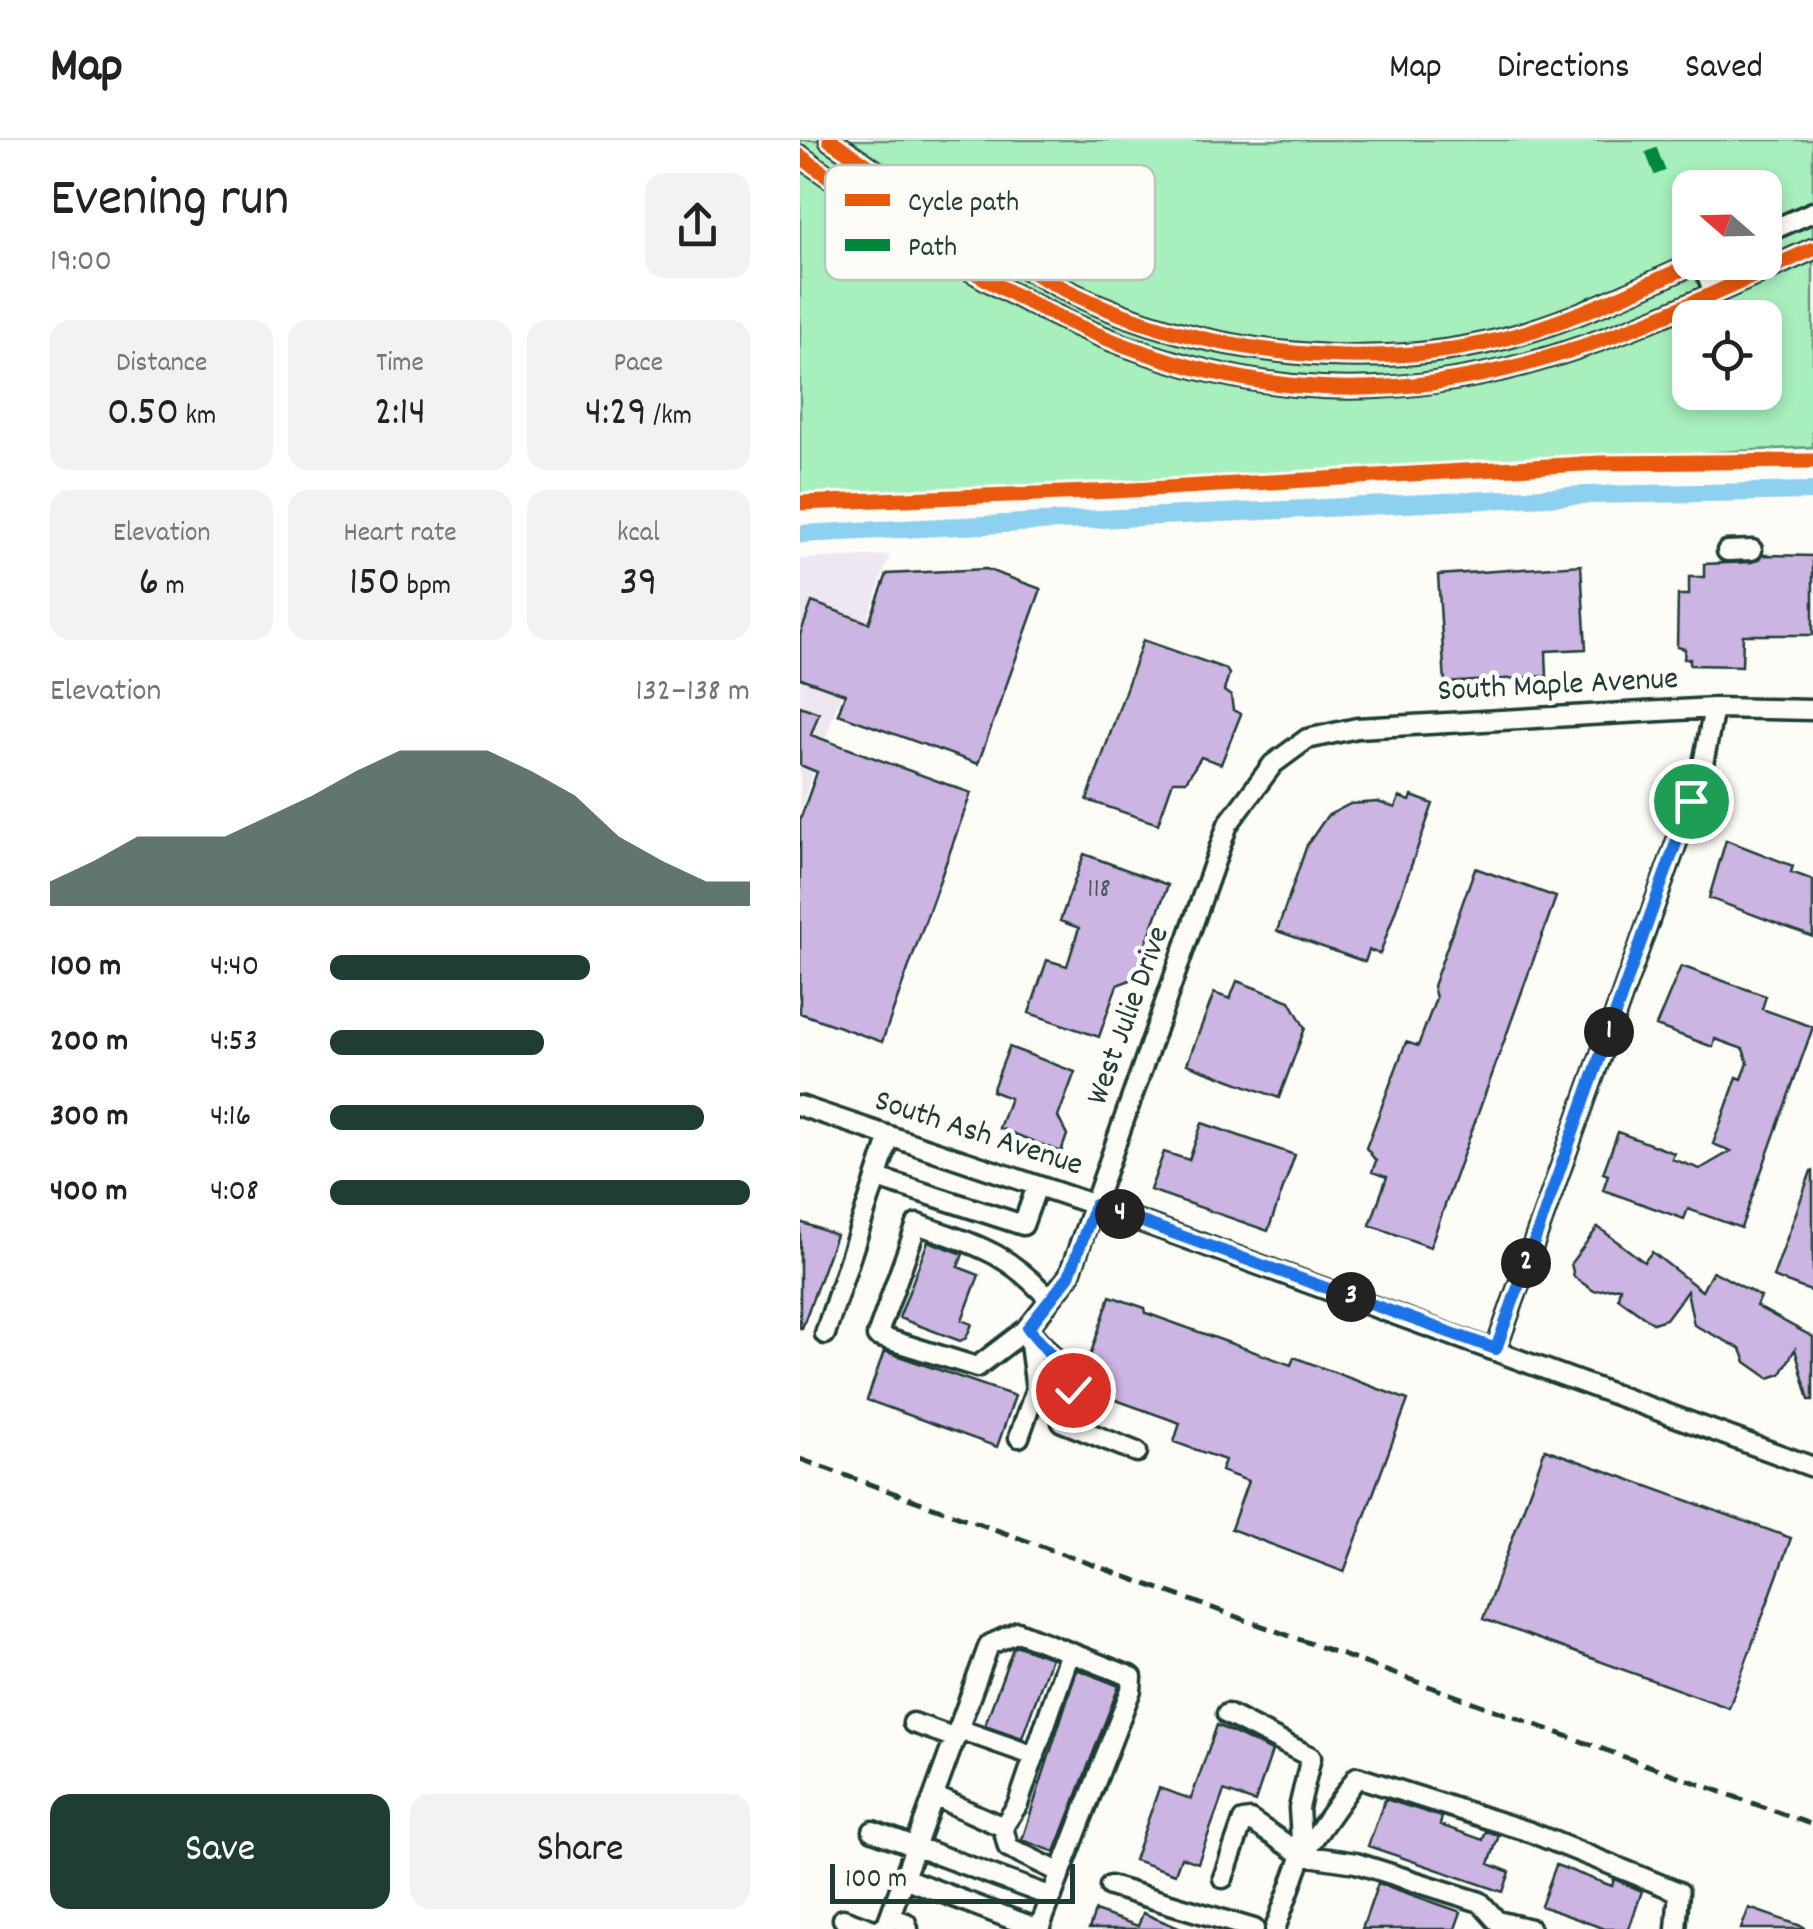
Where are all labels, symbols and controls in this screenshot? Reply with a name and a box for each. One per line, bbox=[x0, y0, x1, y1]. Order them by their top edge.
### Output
text: Map bbox=[50, 35, 123, 104]
text: Map bbox=[1389, 44, 1442, 94]
text: Directions bbox=[1497, 44, 1630, 94]
text: Saved bbox=[1685, 44, 1763, 94]
text: Evening run bbox=[50, 163, 289, 242]
legend bbox=[825, 165, 1155, 280]
north arrow bbox=[1672, 170, 1782, 280]
map controls bbox=[1672, 170, 1782, 410]
button: share bbox=[645, 173, 750, 278]
text: Cycle path bbox=[908, 185, 1019, 225]
text: Path bbox=[908, 230, 957, 270]
text: 19:00 bbox=[50, 240, 112, 286]
button: locate bbox=[1672, 300, 1782, 410]
text: Distance bbox=[116, 345, 207, 385]
text: Time bbox=[376, 345, 424, 385]
text: Pace bbox=[614, 345, 663, 385]
text: 0.50 bbox=[107, 385, 179, 445]
text: 2:14 bbox=[374, 385, 426, 445]
text: 4:29 bbox=[585, 385, 647, 445]
text: km bbox=[179, 398, 216, 438]
text: /km bbox=[647, 398, 692, 438]
text: Elevation bbox=[113, 515, 210, 555]
text: Heart rate bbox=[343, 515, 457, 555]
text: kcal bbox=[617, 515, 660, 555]
text: 6 bbox=[139, 555, 159, 615]
text: 150 bbox=[349, 555, 400, 615]
text: 39 bbox=[619, 555, 657, 615]
text: m bbox=[159, 568, 185, 608]
text: bpm bbox=[400, 568, 451, 608]
street label: South Maple Avenue bbox=[1436, 658, 1680, 716]
text: Elevation bbox=[50, 670, 161, 716]
text: 132–138 m bbox=[636, 670, 750, 716]
pin bbox=[1649, 759, 1734, 844]
icon: arrive bbox=[1664, 774, 1719, 829]
house number: 118 bbox=[1087, 871, 1111, 911]
street label: West Julie Drive bbox=[1076, 920, 1184, 1112]
text: 100 m bbox=[50, 945, 121, 991]
text: 4:40 bbox=[210, 945, 259, 991]
pin: 1 bbox=[1584, 1007, 1634, 1057]
text: 1 bbox=[1606, 1012, 1612, 1052]
text: 200 m bbox=[50, 1020, 128, 1066]
text: 4:53 bbox=[210, 1020, 258, 1066]
street label: South Ash Avenue bbox=[868, 1080, 1088, 1190]
text: 300 m bbox=[50, 1095, 128, 1141]
text: 4:16 bbox=[210, 1095, 251, 1141]
text: 400 m bbox=[50, 1170, 127, 1216]
text: 4:08 bbox=[210, 1170, 259, 1216]
pin: 4 bbox=[1095, 1189, 1145, 1239]
text: 4 bbox=[1114, 1194, 1126, 1234]
pin: 2 bbox=[1501, 1238, 1551, 1288]
text: 2 bbox=[1520, 1243, 1532, 1283]
pin: 3 bbox=[1326, 1272, 1376, 1322]
text: 3 bbox=[1345, 1277, 1357, 1317]
pin bbox=[1031, 1348, 1116, 1433]
icon: check bbox=[1046, 1363, 1101, 1418]
button: Save bbox=[50, 1794, 390, 1909]
button: Share bbox=[410, 1794, 750, 1909]
scale bar bbox=[830, 1859, 1075, 1904]
text: 100 m bbox=[845, 1861, 907, 1901]

